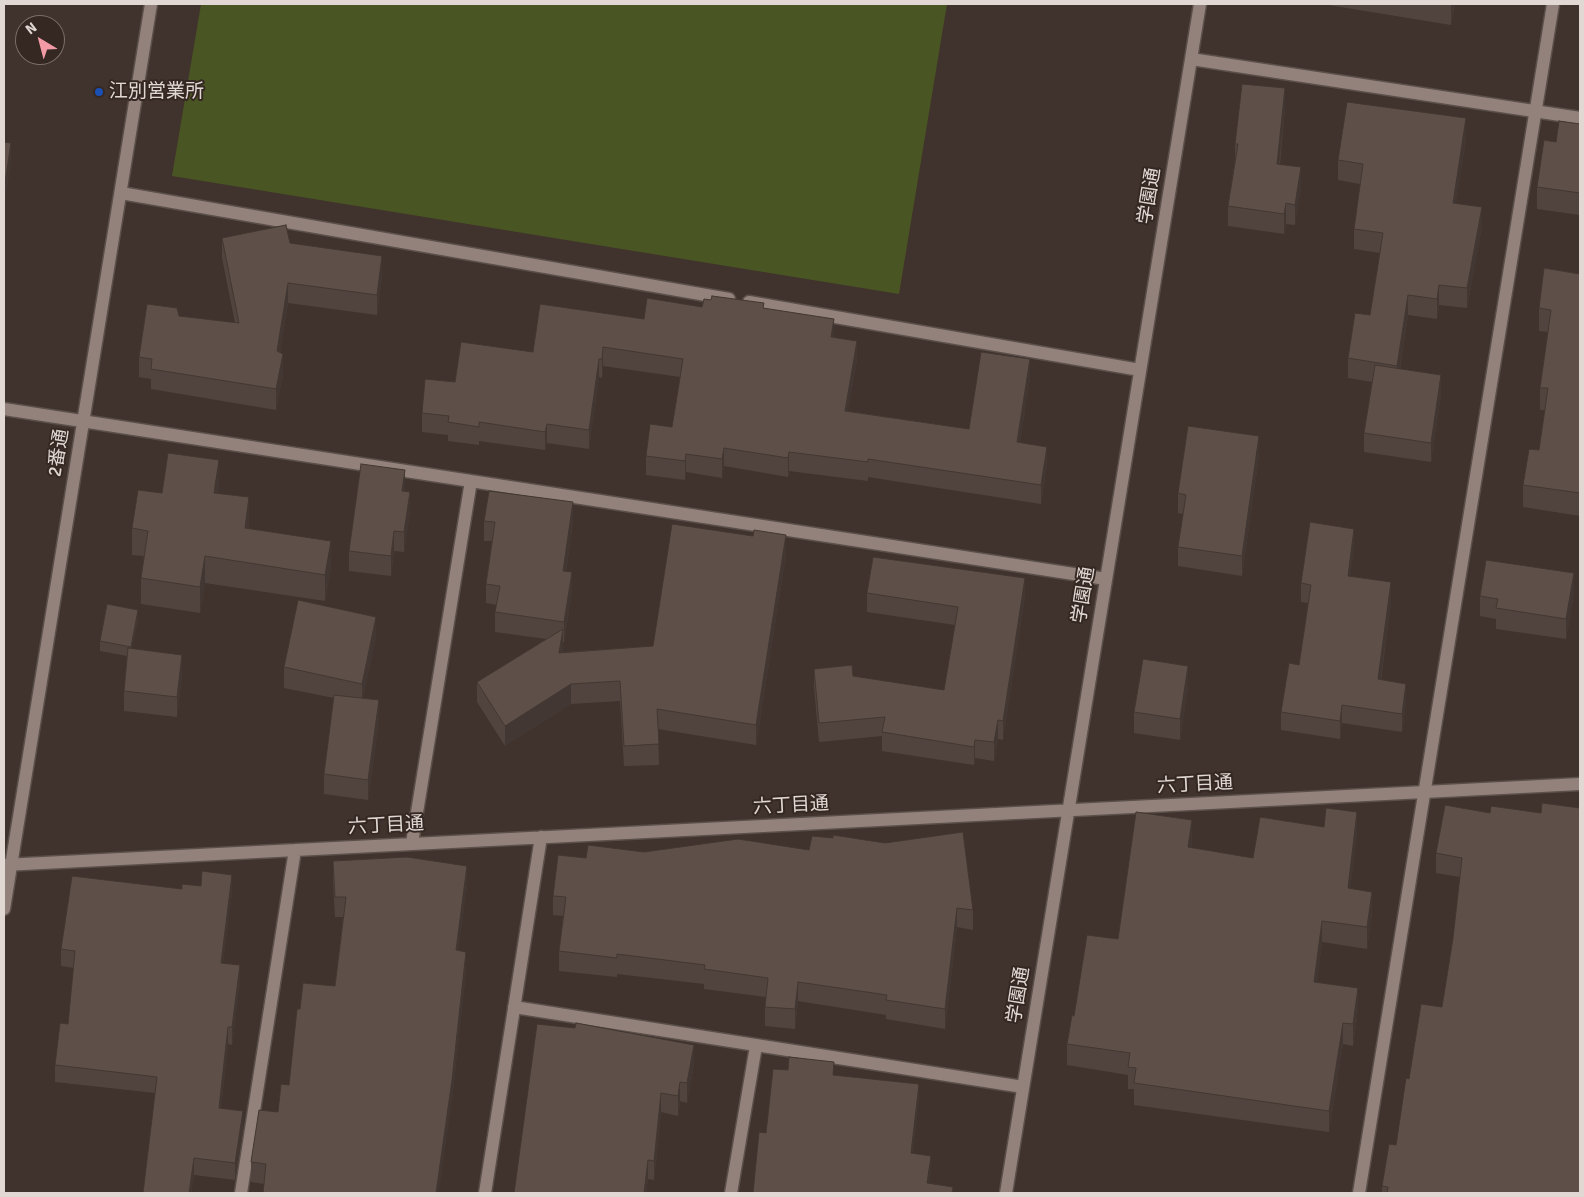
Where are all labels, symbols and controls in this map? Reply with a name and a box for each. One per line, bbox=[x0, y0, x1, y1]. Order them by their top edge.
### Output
north arrow bbox=[15, 15, 65, 65]
text: N bbox=[22, 19, 40, 38]
place label: 江別営業所 bbox=[109, 81, 204, 103]
marker: 江別営業所 bbox=[93, 86, 105, 98]
street label: 学園通 bbox=[1134, 166, 1166, 226]
street label: 2番通 bbox=[44, 427, 74, 479]
street label: 学園通 bbox=[1068, 565, 1100, 625]
street label: 六丁目通 bbox=[1156, 772, 1234, 798]
street label: 六丁目通 bbox=[752, 793, 830, 819]
street label: 六丁目通 bbox=[347, 813, 425, 839]
street label: 学園通 bbox=[1003, 965, 1035, 1025]

